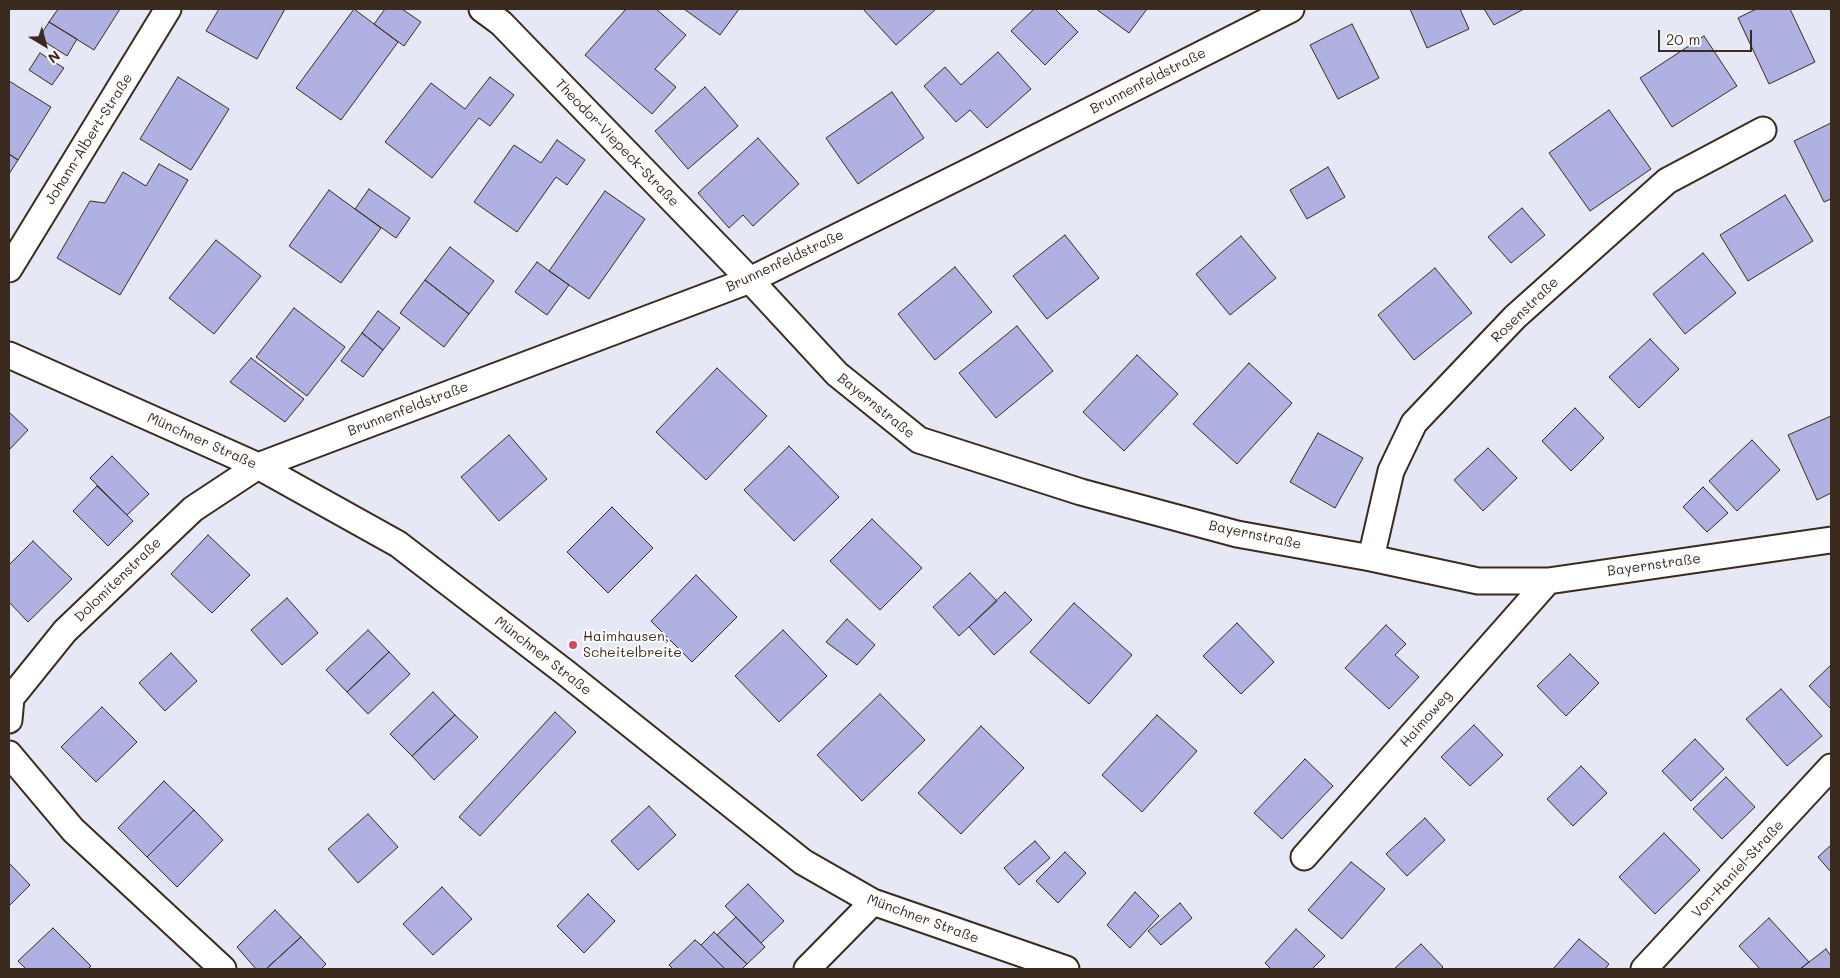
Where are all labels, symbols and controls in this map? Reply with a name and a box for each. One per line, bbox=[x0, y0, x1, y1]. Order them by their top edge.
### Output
north arrow bbox=[20, 20, 70, 70]
scale bar bbox=[1660, 20, 1754, 52]
text: 20 m bbox=[1666, 29, 1700, 49]
street label: Brunnenfeldstraße bbox=[1087, 44, 1209, 118]
text: N bbox=[44, 47, 64, 68]
street label: Johann-Albert-Straße bbox=[42, 70, 136, 208]
street label: Theodor-Viepeck-Straße bbox=[552, 76, 682, 210]
street label: Brunnenfeldstraße bbox=[723, 226, 847, 296]
street label: Rosenstraße bbox=[1488, 274, 1562, 346]
street label: Bayernstraße bbox=[834, 370, 918, 442]
street label: Brunnenfeldstraße bbox=[345, 378, 471, 440]
street label: Münchner Straße bbox=[145, 409, 259, 473]
street label: Bayernstraße bbox=[1207, 517, 1303, 553]
street label: Dolomitenstraße bbox=[71, 534, 165, 626]
street label: Bayernstraße bbox=[1606, 550, 1702, 580]
street label: Münchner Straße bbox=[491, 613, 595, 699]
place label: Haimhausen, Scheitelbreite bbox=[583, 629, 682, 662]
marker: Haimhausen, Scheitelbreite bbox=[567, 639, 579, 651]
street label: Haimoweg bbox=[1397, 687, 1455, 751]
street label: Von-Haniel-Straße bbox=[1689, 817, 1787, 921]
street label: Münchner Straße bbox=[865, 891, 981, 947]

